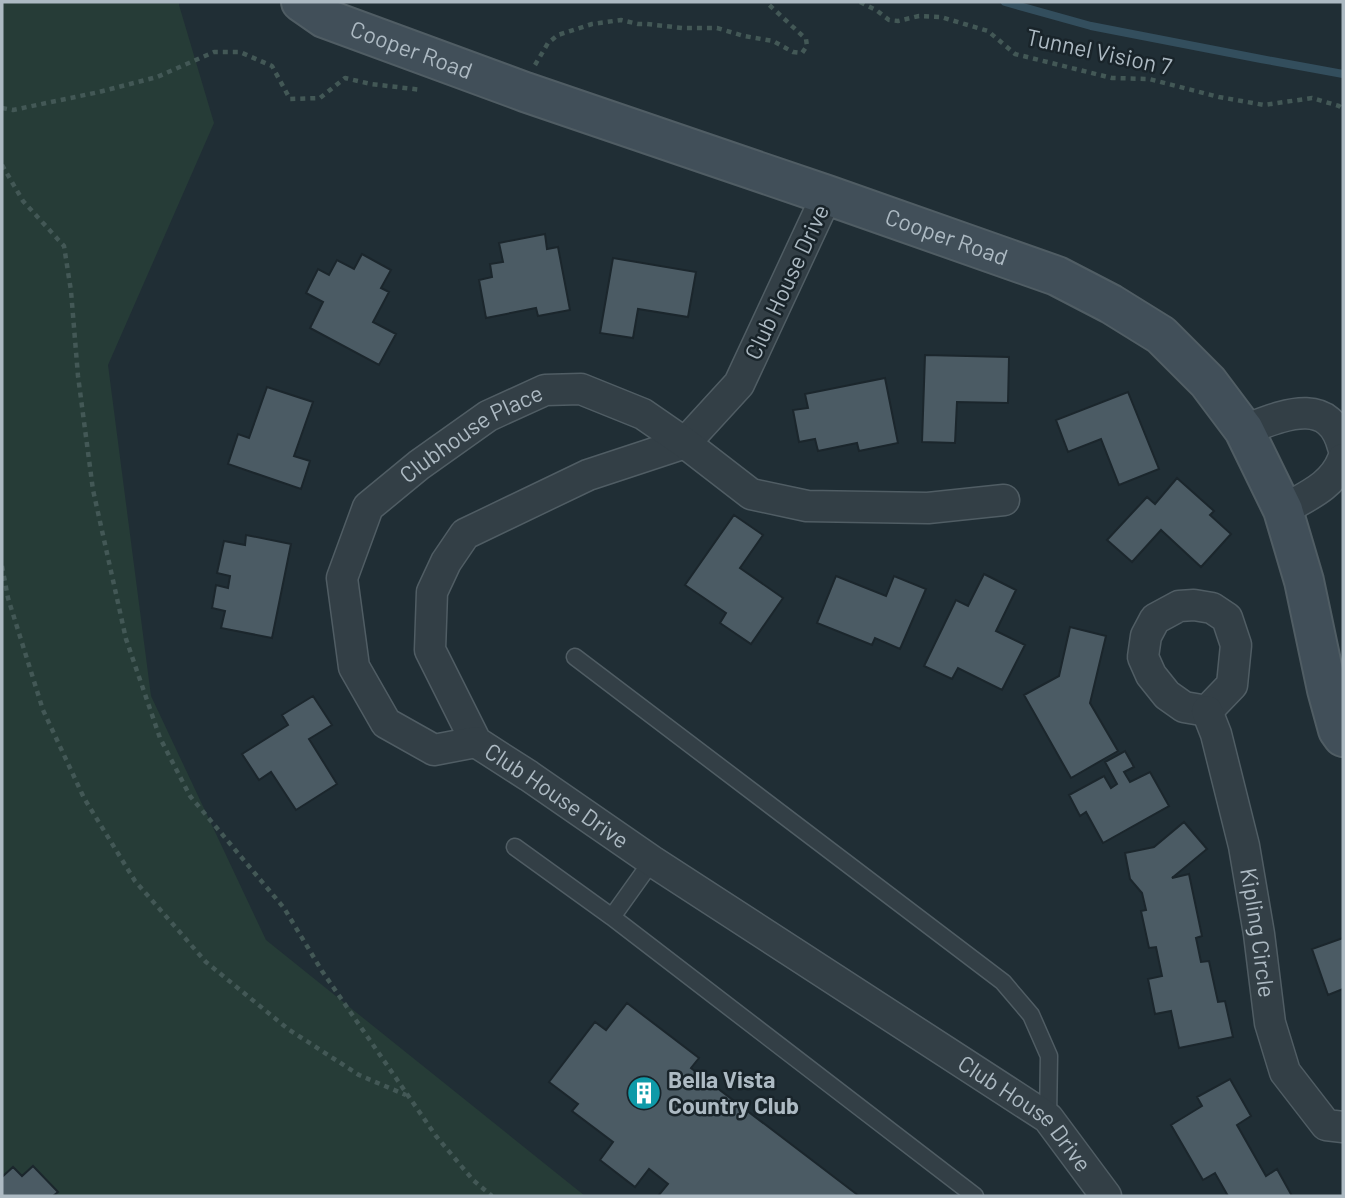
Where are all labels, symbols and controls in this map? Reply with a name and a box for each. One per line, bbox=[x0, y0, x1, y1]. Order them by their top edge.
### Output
street label: Cooper Road bbox=[347, 14, 476, 84]
street label: Tunnel Vision 7 bbox=[1024, 22, 1175, 80]
street label: Club House Drive bbox=[738, 200, 834, 364]
street label: Cooper Road bbox=[882, 202, 1012, 271]
street label: Clubhouse Place bbox=[393, 378, 547, 488]
street label: Club House Drive bbox=[480, 736, 635, 854]
street label: Kipling Circle bbox=[1235, 866, 1282, 999]
street label: Club House Drive bbox=[953, 1049, 1098, 1177]
place label: Bella Vista Country Club bbox=[668, 1065, 799, 1119]
building icon: Bella Vista Country Club bbox=[625, 1074, 663, 1112]

